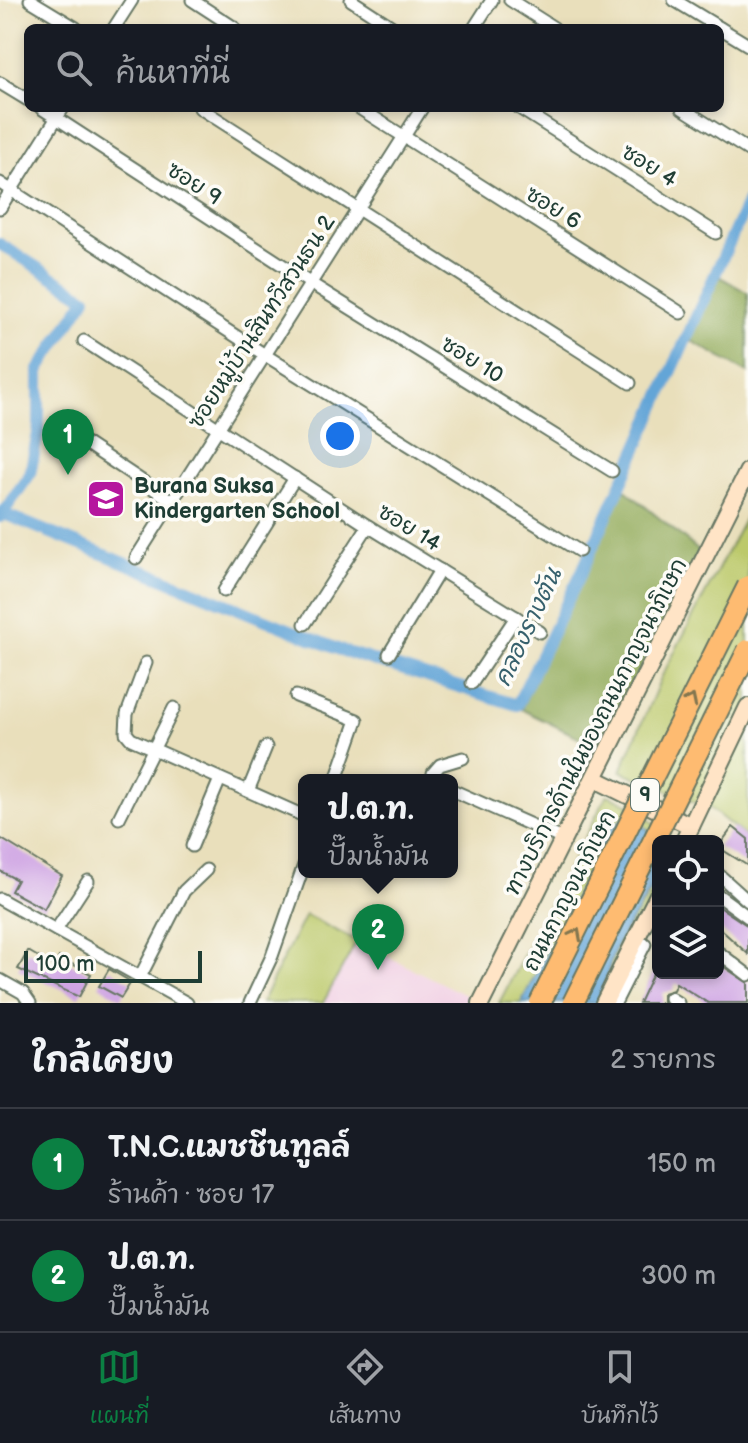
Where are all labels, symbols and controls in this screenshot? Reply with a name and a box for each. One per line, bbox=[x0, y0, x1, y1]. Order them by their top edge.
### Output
search box bbox=[24, 24, 724, 112]
icon: search bbox=[52, 46, 96, 90]
text: ค้นหาที่นี่ bbox=[116, 56, 230, 92]
street label: ซอย 4 bbox=[616, 139, 682, 194]
street label: ซอย 9 bbox=[162, 156, 226, 212]
street label: ซอย 6 bbox=[520, 181, 586, 235]
street label: ซอยหมู่บ้านสินทวีสวนธน 2 bbox=[181, 209, 343, 435]
street label: ซอย 10 bbox=[436, 330, 508, 390]
pin: 1 bbox=[42, 409, 94, 475]
your location bbox=[320, 416, 360, 456]
place label: Burana Suksa Kindergarten School bbox=[134, 473, 340, 525]
school or university icon: Burana Suksa Kindergarten School bbox=[85, 478, 127, 520]
street label: ซอย 14 bbox=[373, 498, 446, 558]
street label: ทางบริการด้านในของถนนกาญจนาภิเษก bbox=[499, 554, 693, 900]
water label: คลองรางตัน bbox=[488, 562, 568, 691]
one-way arrow bbox=[681, 694, 697, 709]
popup bbox=[298, 774, 458, 878]
road number: 9 bbox=[631, 779, 659, 811]
text: ป.ต.ท. bbox=[327, 792, 414, 828]
street label: ถนนกาญจนาภิเษก bbox=[518, 806, 622, 976]
map controls bbox=[652, 835, 724, 979]
button: locate bbox=[652, 835, 724, 907]
text: ปั๊มน้ำมัน bbox=[327, 842, 429, 873]
pin: 2 bbox=[352, 904, 404, 970]
button: layers bbox=[652, 907, 724, 979]
one-way arrow bbox=[566, 927, 582, 942]
scale bar bbox=[24, 947, 202, 983]
text: 100 m bbox=[36, 951, 95, 978]
text: ใกล้เคียง bbox=[32, 1041, 174, 1082]
text: 2 รายการ bbox=[610, 1045, 716, 1076]
text: T.N.C.แมชชีนทูลล์ bbox=[108, 1130, 351, 1166]
text: 1 bbox=[53, 1149, 63, 1180]
text: 150 m bbox=[647, 1149, 716, 1180]
text: ร้านค้า · ซอย 17 bbox=[108, 1180, 274, 1211]
text: ป.ต.ท. bbox=[108, 1242, 195, 1278]
text: 2 bbox=[50, 1261, 66, 1292]
text: 300 m bbox=[641, 1261, 716, 1292]
text: ปั๊มน้ำมัน bbox=[108, 1292, 209, 1323]
tab: แผนที่ bbox=[90, 1345, 149, 1431]
tab: เส้นทาง bbox=[329, 1345, 401, 1431]
tab: บันทึกไว้ bbox=[581, 1345, 658, 1431]

